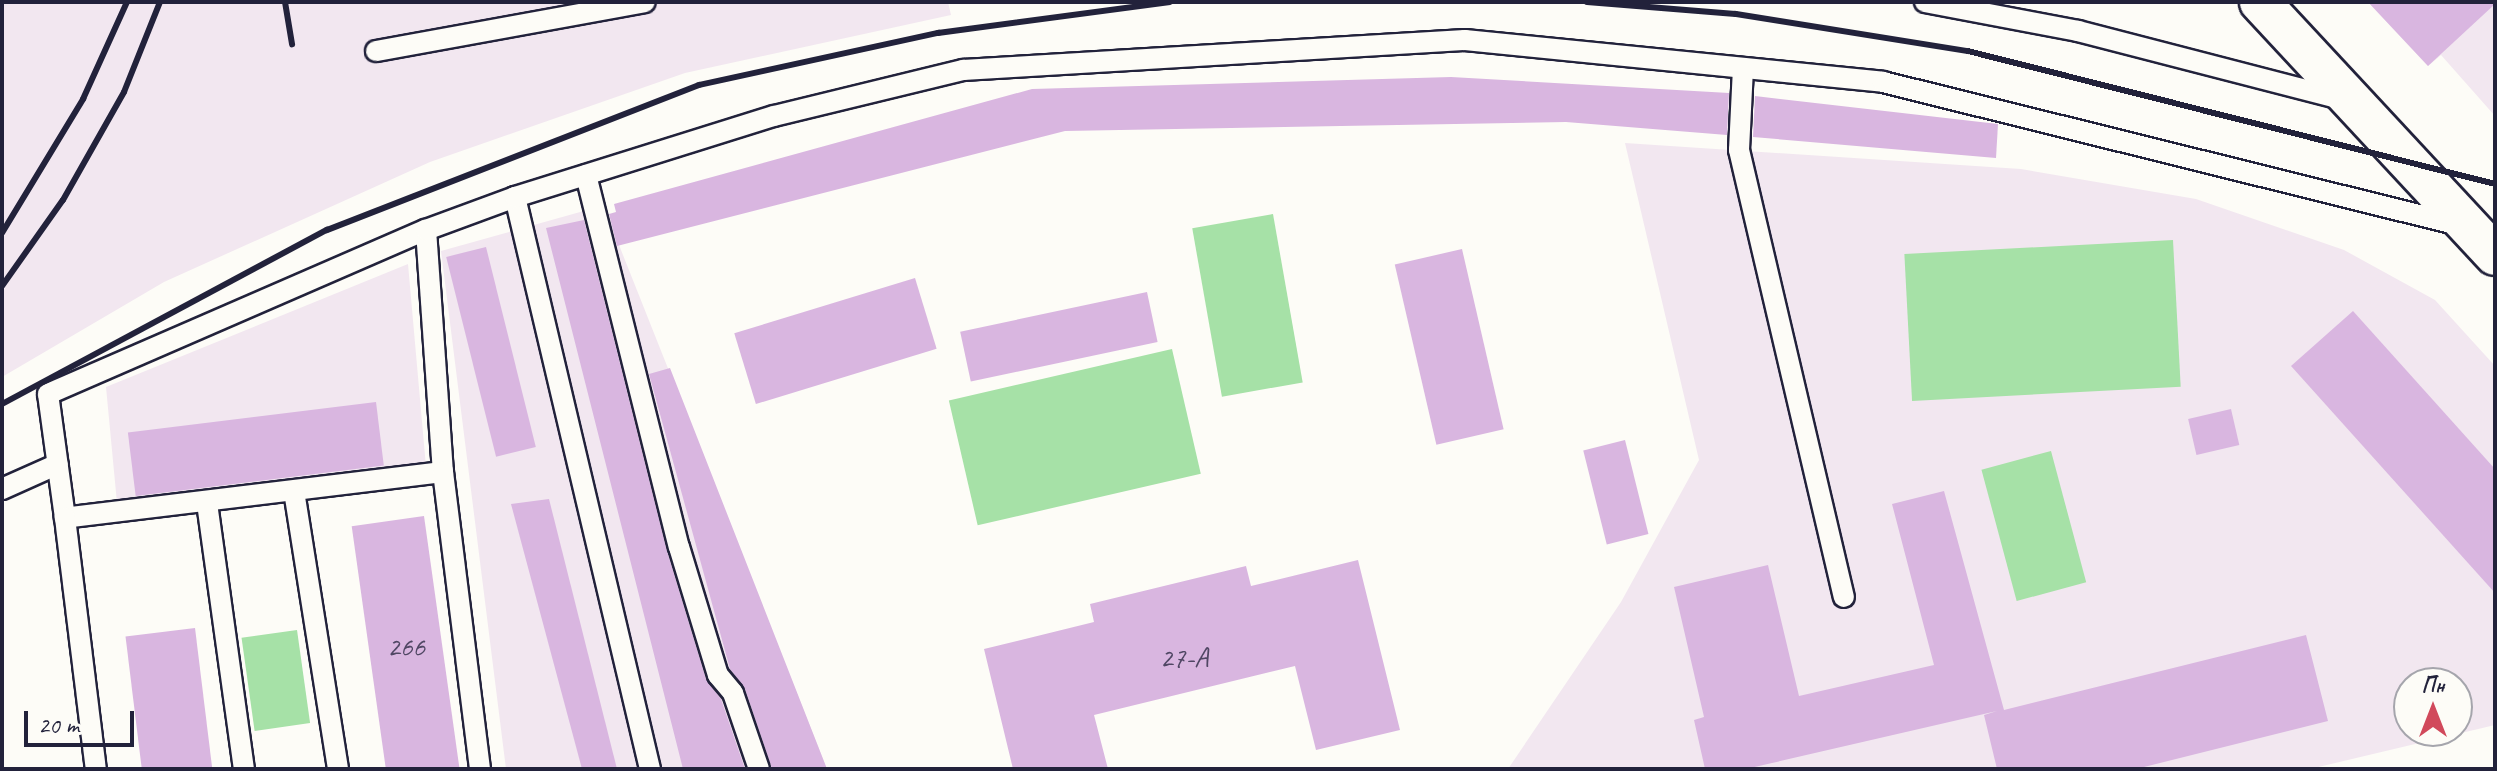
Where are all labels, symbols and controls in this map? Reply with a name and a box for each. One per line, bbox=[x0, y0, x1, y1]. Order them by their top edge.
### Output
house number: 266 bbox=[387, 630, 425, 664]
house number: 27-А bbox=[1160, 641, 1208, 675]
north arrow bbox=[2393, 667, 2473, 747]
text: Пн bbox=[2421, 671, 2445, 699]
scale bar bbox=[28, 695, 138, 745]
text: 20 m bbox=[38, 710, 79, 740]

